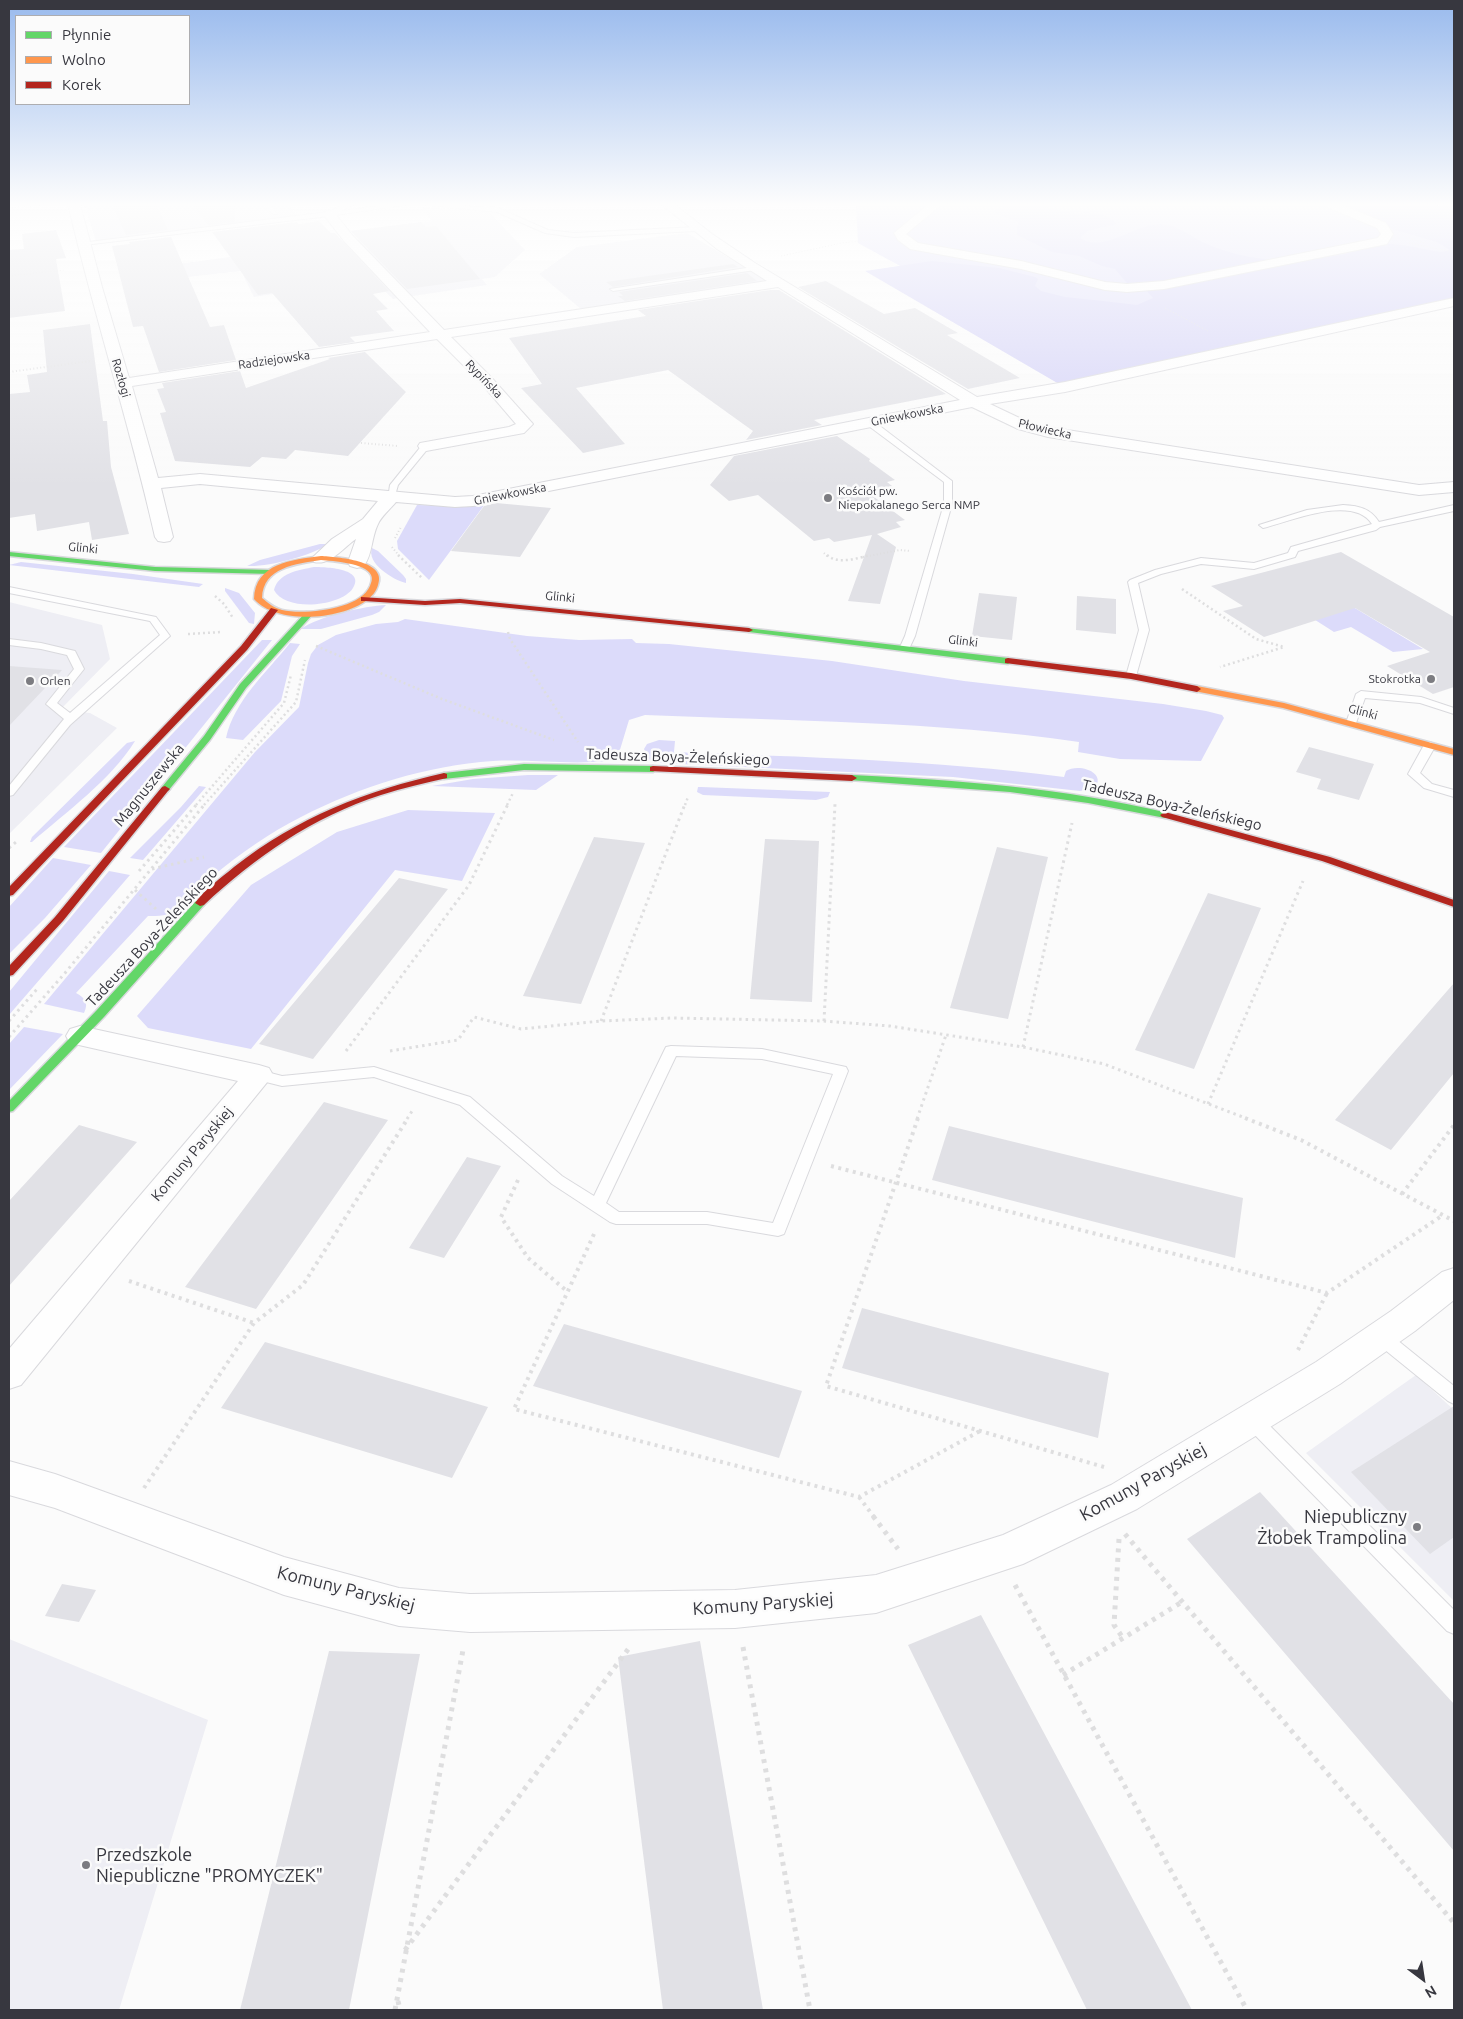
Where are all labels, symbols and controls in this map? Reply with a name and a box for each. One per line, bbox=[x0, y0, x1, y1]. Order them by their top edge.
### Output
legend bbox=[15, 15, 190, 105]
text: Płynnie bbox=[62, 26, 111, 43]
text: Wolno bbox=[62, 51, 106, 68]
text: Korek bbox=[62, 76, 101, 93]
street label: Radziejowska bbox=[237, 348, 311, 372]
street label: Rozłogi bbox=[109, 357, 133, 399]
street label: Rypińska bbox=[462, 357, 506, 401]
street label: Gniewkowska bbox=[870, 401, 944, 429]
street label: Płowiecka bbox=[1017, 416, 1073, 442]
street label: Gniewkowska bbox=[473, 480, 547, 508]
place label: Kościół pw. Niepokalanego Serca NMP bbox=[838, 484, 980, 512]
marker: Kościół pw. Niepokalanego Serca NMP bbox=[822, 492, 834, 504]
street label: Glinki bbox=[67, 539, 99, 557]
street label: Glinki bbox=[544, 588, 576, 606]
street label: Glinki bbox=[947, 632, 979, 650]
place label: Stokrotka bbox=[1368, 672, 1421, 686]
marker: Stokrotka bbox=[1425, 673, 1437, 685]
place label: Orlen bbox=[40, 674, 70, 688]
marker: Orlen bbox=[24, 675, 36, 687]
street label: Glinki bbox=[1347, 701, 1379, 723]
street label: Magnuszewska bbox=[110, 740, 188, 830]
street label: Tadeusza Boya-Żeleńskiego bbox=[586, 745, 770, 769]
street label: Tadeusza Boya-Żeleńskiego bbox=[1080, 776, 1264, 834]
street label: Tadeusza Boya-Żeleńskiego bbox=[83, 864, 221, 1010]
street label: Komuny Paryskiej bbox=[147, 1103, 237, 1205]
street label: Komuny Paryskiej bbox=[1076, 1438, 1210, 1526]
place label: Niepubliczny Żłobek Trampolina bbox=[1257, 1506, 1407, 1548]
marker: Niepubliczny Żłobek Trampolina bbox=[1411, 1521, 1423, 1533]
street label: Komuny Paryskiej bbox=[275, 1561, 417, 1617]
street label: Komuny Paryskiej bbox=[692, 1588, 834, 1620]
place label: Przedszkole Niepubliczne "PROMYCZEK" bbox=[96, 1844, 323, 1886]
marker: Przedszkole Niepubliczne "PROMYCZEK" bbox=[80, 1859, 92, 1871]
north arrow bbox=[1398, 1954, 1448, 2004]
text: N bbox=[1422, 1982, 1439, 2001]

